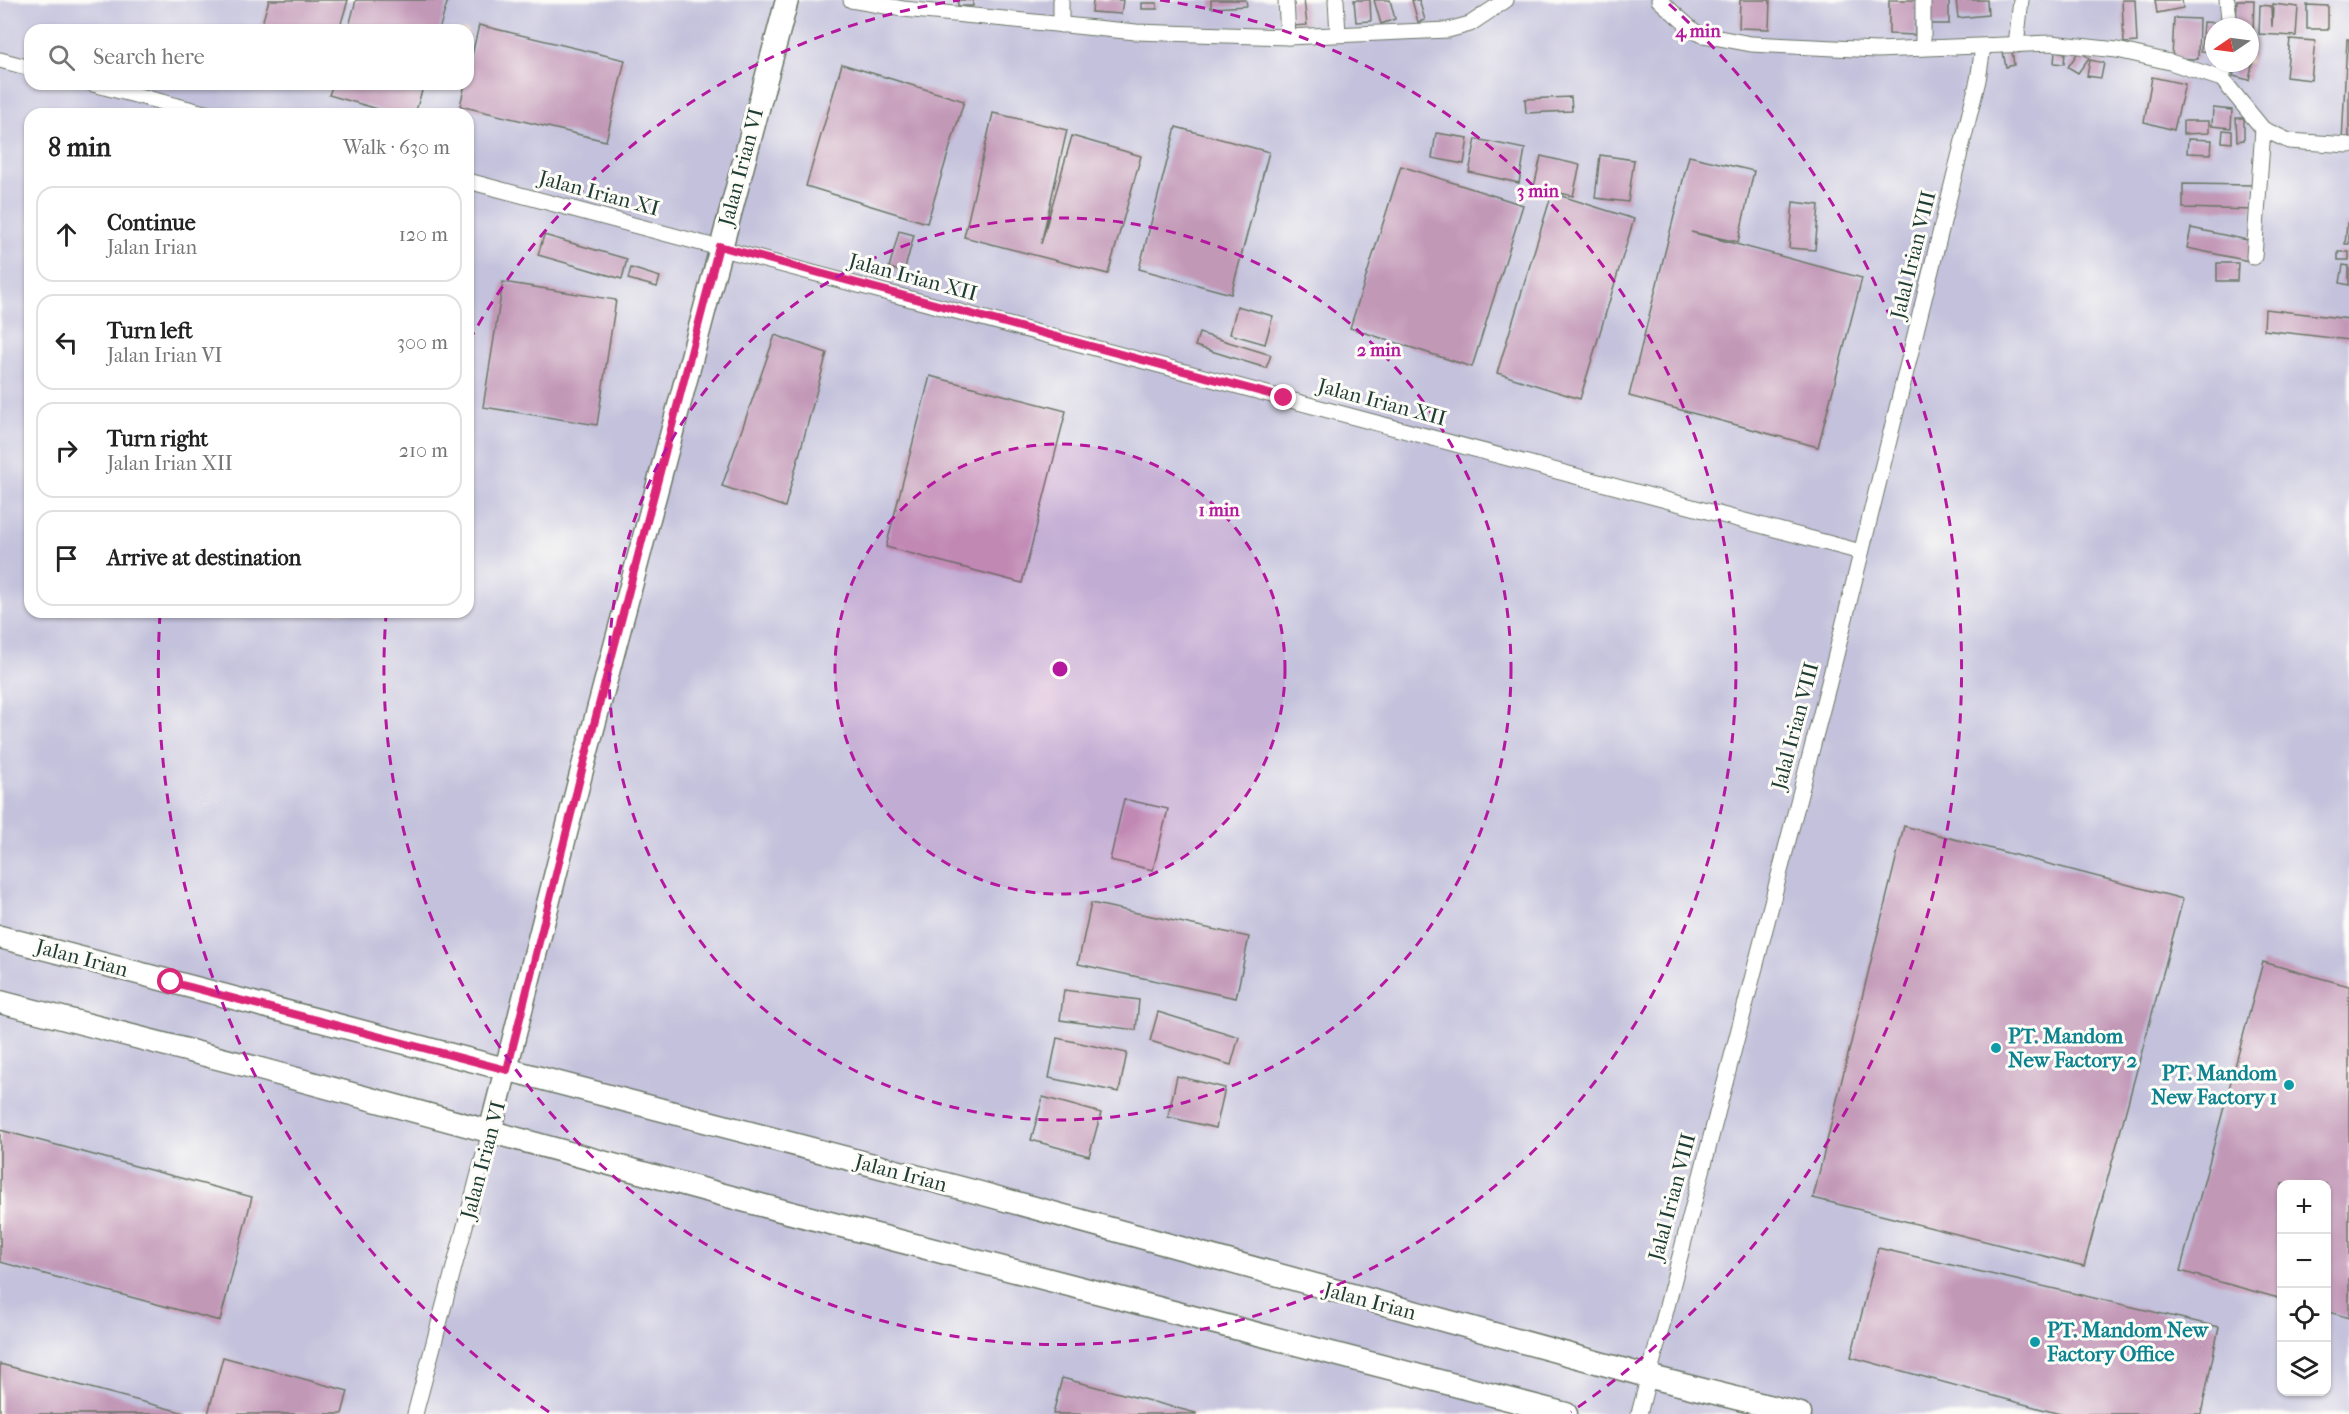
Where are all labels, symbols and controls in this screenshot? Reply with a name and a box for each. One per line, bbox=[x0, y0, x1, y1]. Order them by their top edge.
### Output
north arrow bbox=[2205, 18, 2259, 72]
text: 4 min bbox=[1674, 21, 1721, 42]
search box bbox=[24, 24, 474, 90]
icon: search bbox=[45, 41, 78, 74]
text: Search here bbox=[93, 44, 205, 70]
street label: Jalan Irian VI bbox=[713, 105, 768, 230]
text: 8 min bbox=[48, 132, 111, 163]
text: Walk · 630 m bbox=[343, 136, 450, 159]
street label: Jalan Irian XI bbox=[534, 165, 662, 221]
text: 3 min bbox=[1517, 181, 1560, 202]
street label: Jalal Irian VIII bbox=[1885, 189, 1940, 323]
text: Continue bbox=[107, 210, 196, 236]
icon: ahead bbox=[50, 218, 83, 251]
text: 120 m bbox=[399, 223, 448, 246]
text: Jalan Irian bbox=[107, 236, 197, 259]
street label: Jalan Irian XII bbox=[844, 248, 980, 306]
text: Turn left bbox=[107, 318, 193, 344]
icon: left bbox=[50, 326, 83, 359]
text: 300 m bbox=[397, 331, 448, 354]
text: 2 min bbox=[1357, 340, 1401, 361]
text: Jalan Irian VI bbox=[107, 344, 222, 367]
street label: Jalan Irian XII bbox=[1313, 373, 1449, 431]
route end bbox=[1270, 384, 1296, 410]
text: Turn right bbox=[107, 426, 208, 452]
icon: right bbox=[50, 434, 83, 467]
text: 210 m bbox=[399, 439, 448, 462]
text: Jalan Irian XII bbox=[107, 452, 233, 475]
text: 1 min bbox=[1198, 500, 1240, 521]
icon: arrive bbox=[50, 542, 83, 575]
text: Arrive at destination bbox=[107, 545, 301, 571]
centre of rings bbox=[1050, 659, 1070, 679]
street label: Jalal Irian VIII bbox=[1766, 660, 1824, 794]
street label: Jalan Irian bbox=[31, 934, 131, 982]
route start bbox=[157, 968, 183, 994]
place label: PT. Mandom New Factory 2 bbox=[2008, 1024, 2138, 1072]
marker: PT. Mandom New Factory 2 bbox=[1989, 1041, 2003, 1055]
place label: PT. Mandom New Factory 1 bbox=[2151, 1061, 2278, 1109]
marker: PT. Mandom New Factory 1 bbox=[2282, 1078, 2296, 1092]
street label: Jalan Irian VI bbox=[455, 1098, 510, 1223]
street label: Jalal Irian VIII bbox=[1643, 1131, 1701, 1265]
street label: Jalan Irian bbox=[850, 1149, 950, 1197]
map controls bbox=[2277, 1180, 2331, 1396]
button: + bbox=[2277, 1180, 2331, 1234]
button: − bbox=[2277, 1234, 2331, 1288]
street label: Jalan Irian bbox=[1319, 1277, 1419, 1325]
button: locate bbox=[2277, 1288, 2331, 1342]
place label: PT. Mandom New Factory Office bbox=[2046, 1318, 2210, 1366]
marker: PT. Mandom New Factory Office bbox=[2028, 1335, 2042, 1349]
button: layers bbox=[2277, 1342, 2331, 1396]

